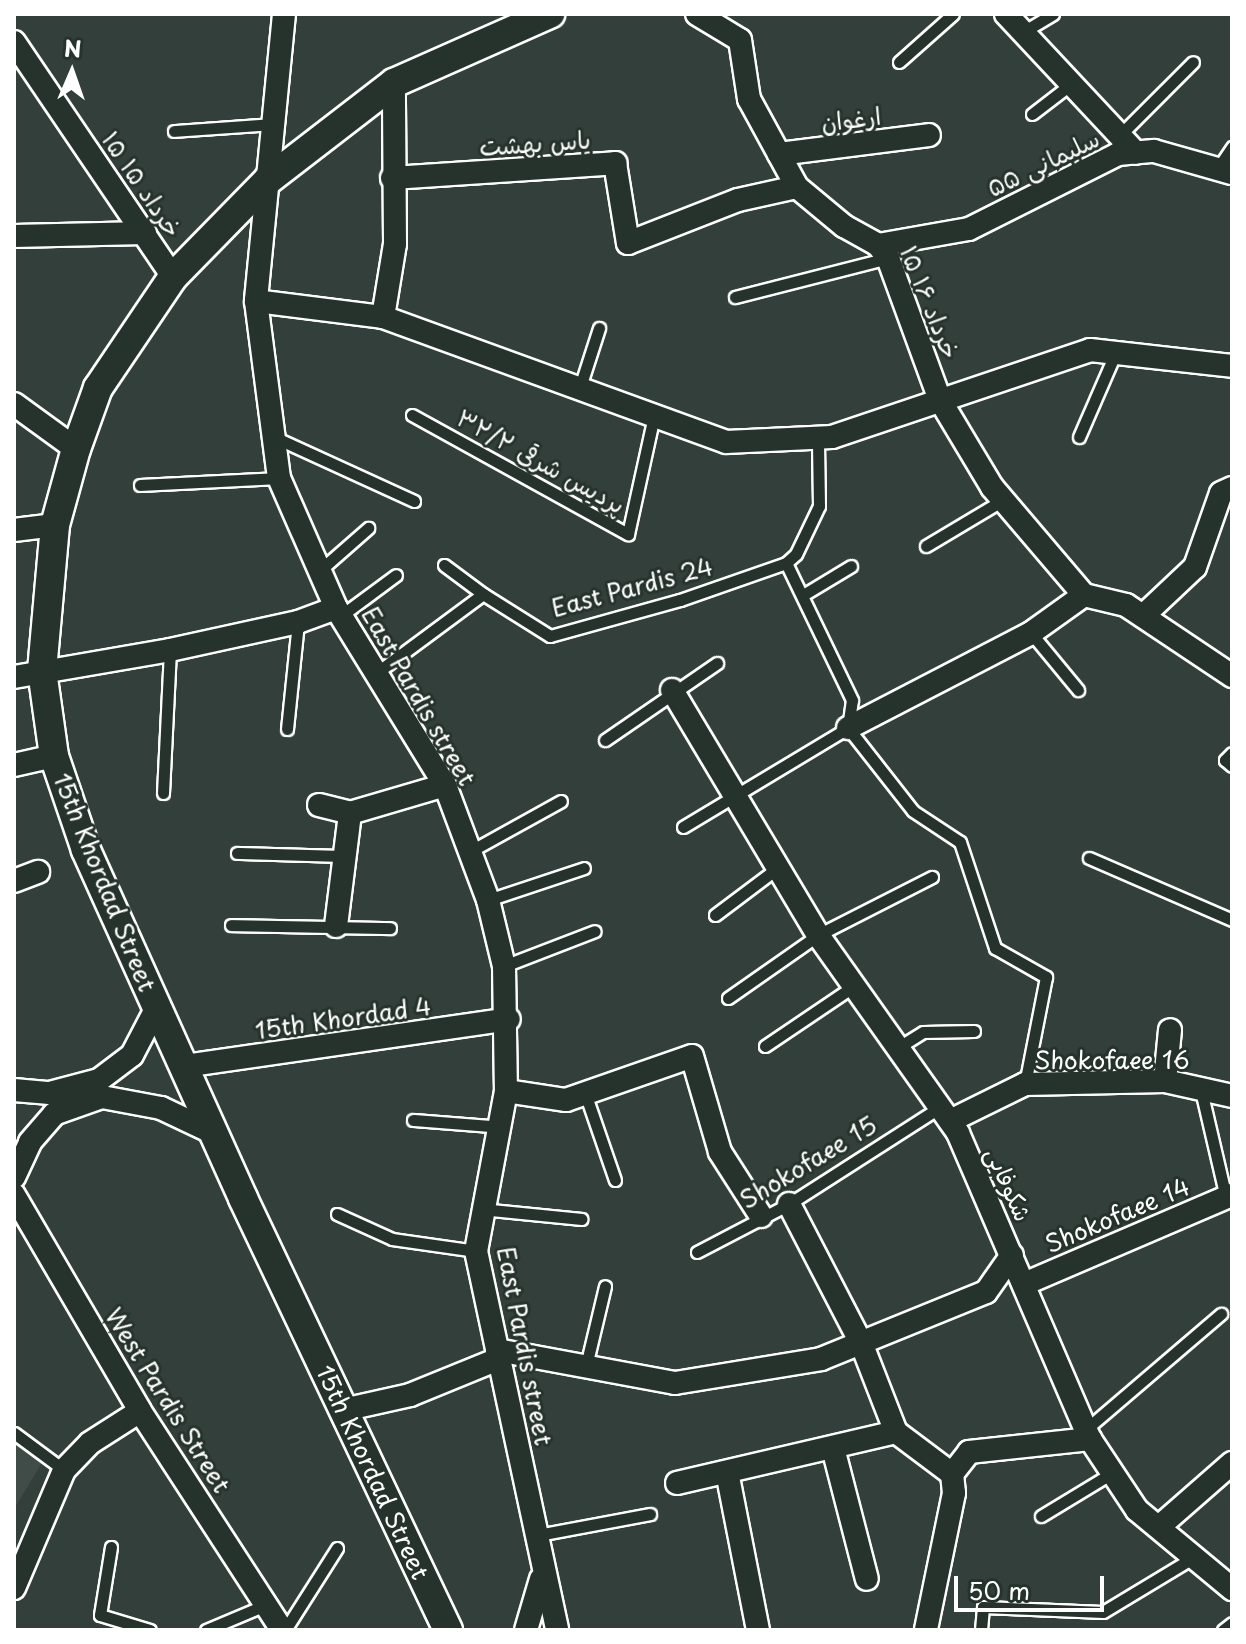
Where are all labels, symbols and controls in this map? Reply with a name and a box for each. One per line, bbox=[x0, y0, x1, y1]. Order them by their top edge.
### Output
text: N bbox=[64, 31, 82, 64]
north arrow bbox=[32, 32, 112, 112]
street label: ارغوان bbox=[819, 101, 883, 137]
street label: سلیمانی ۵۵ bbox=[982, 123, 1104, 203]
street label: یاس بهشت bbox=[478, 125, 592, 161]
street label: ۱۵ خرداد ۱۵ bbox=[96, 126, 188, 242]
street label: ۱۵ خرداد ۱۶ bbox=[894, 241, 966, 363]
street label: پردیس شرقی ۳۲/۲ bbox=[452, 403, 630, 519]
street label: East Pardis 24 bbox=[548, 551, 716, 623]
street label: East Pardis street bbox=[356, 601, 482, 791]
street label: 15th Khordad Street bbox=[48, 768, 162, 996]
street label: 15th Khordad 4 bbox=[253, 991, 433, 1045]
street label: Shokofaee 16 bbox=[1034, 1046, 1190, 1074]
street label: Shokofaee 15 bbox=[734, 1110, 882, 1214]
street label: شکوفایی bbox=[980, 1142, 1038, 1226]
street label: Shokofaee 14 bbox=[1040, 1171, 1194, 1259]
street label: East Pardis street bbox=[492, 1244, 558, 1448]
street label: West Pardis Street bbox=[99, 1302, 237, 1498]
street label: 15th Khordad Street bbox=[311, 1360, 435, 1584]
scale bar bbox=[958, 1560, 1108, 1610]
text: 50 m bbox=[968, 1572, 1030, 1608]

